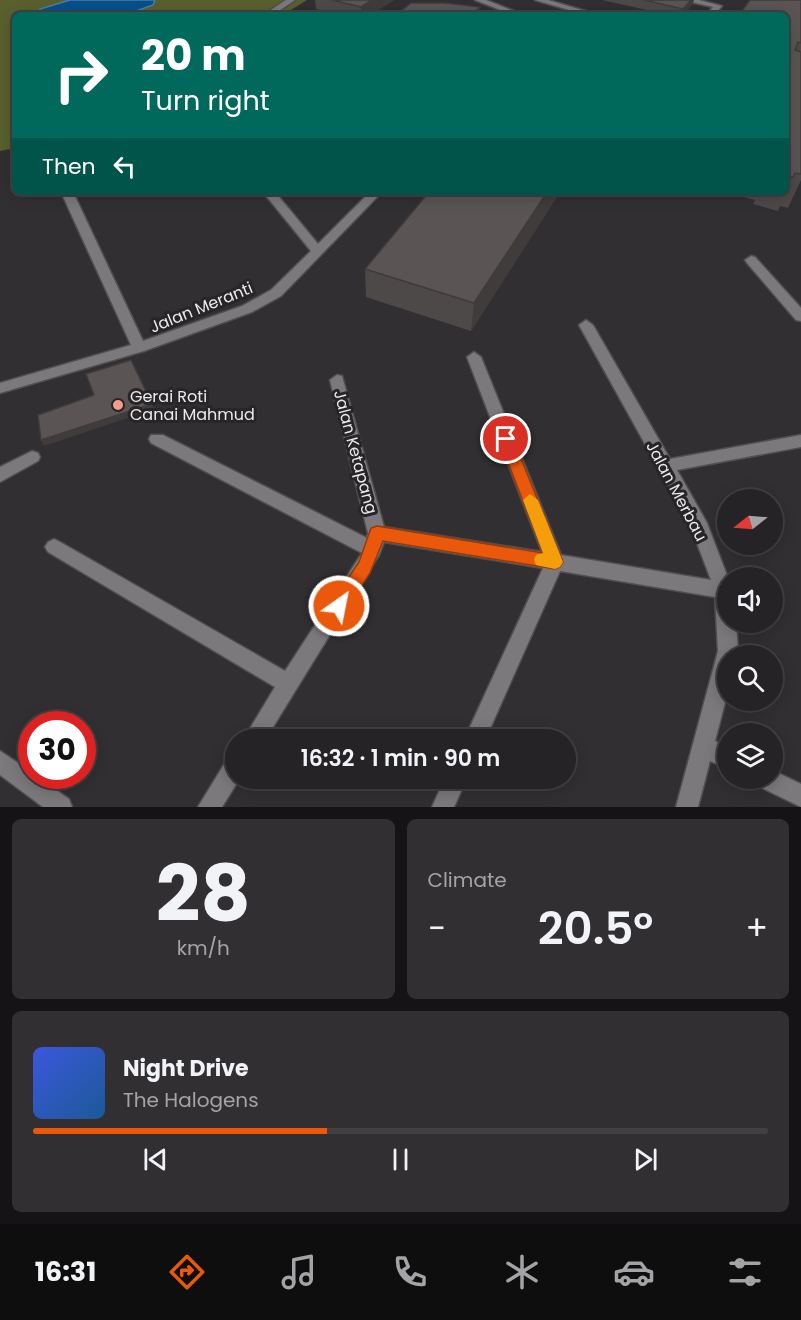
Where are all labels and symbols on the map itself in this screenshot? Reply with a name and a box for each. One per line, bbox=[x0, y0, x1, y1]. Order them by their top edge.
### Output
street label: Jalan Meranti bbox=[146, 276, 256, 339]
place label: Gerai Roti Canai Mahmud bbox=[130, 385, 255, 426]
street label: Jalan Ketapang bbox=[328, 388, 383, 517]
marker: Gerai Roti Canai Mahmud bbox=[111, 398, 125, 412]
pin bbox=[480, 413, 531, 464]
street label: Jalan Merbau bbox=[641, 437, 713, 545]
north arrow bbox=[717, 489, 783, 555]
position arrow bbox=[307, 574, 371, 638]
speed limit sign: 30 bbox=[18, 711, 96, 789]

